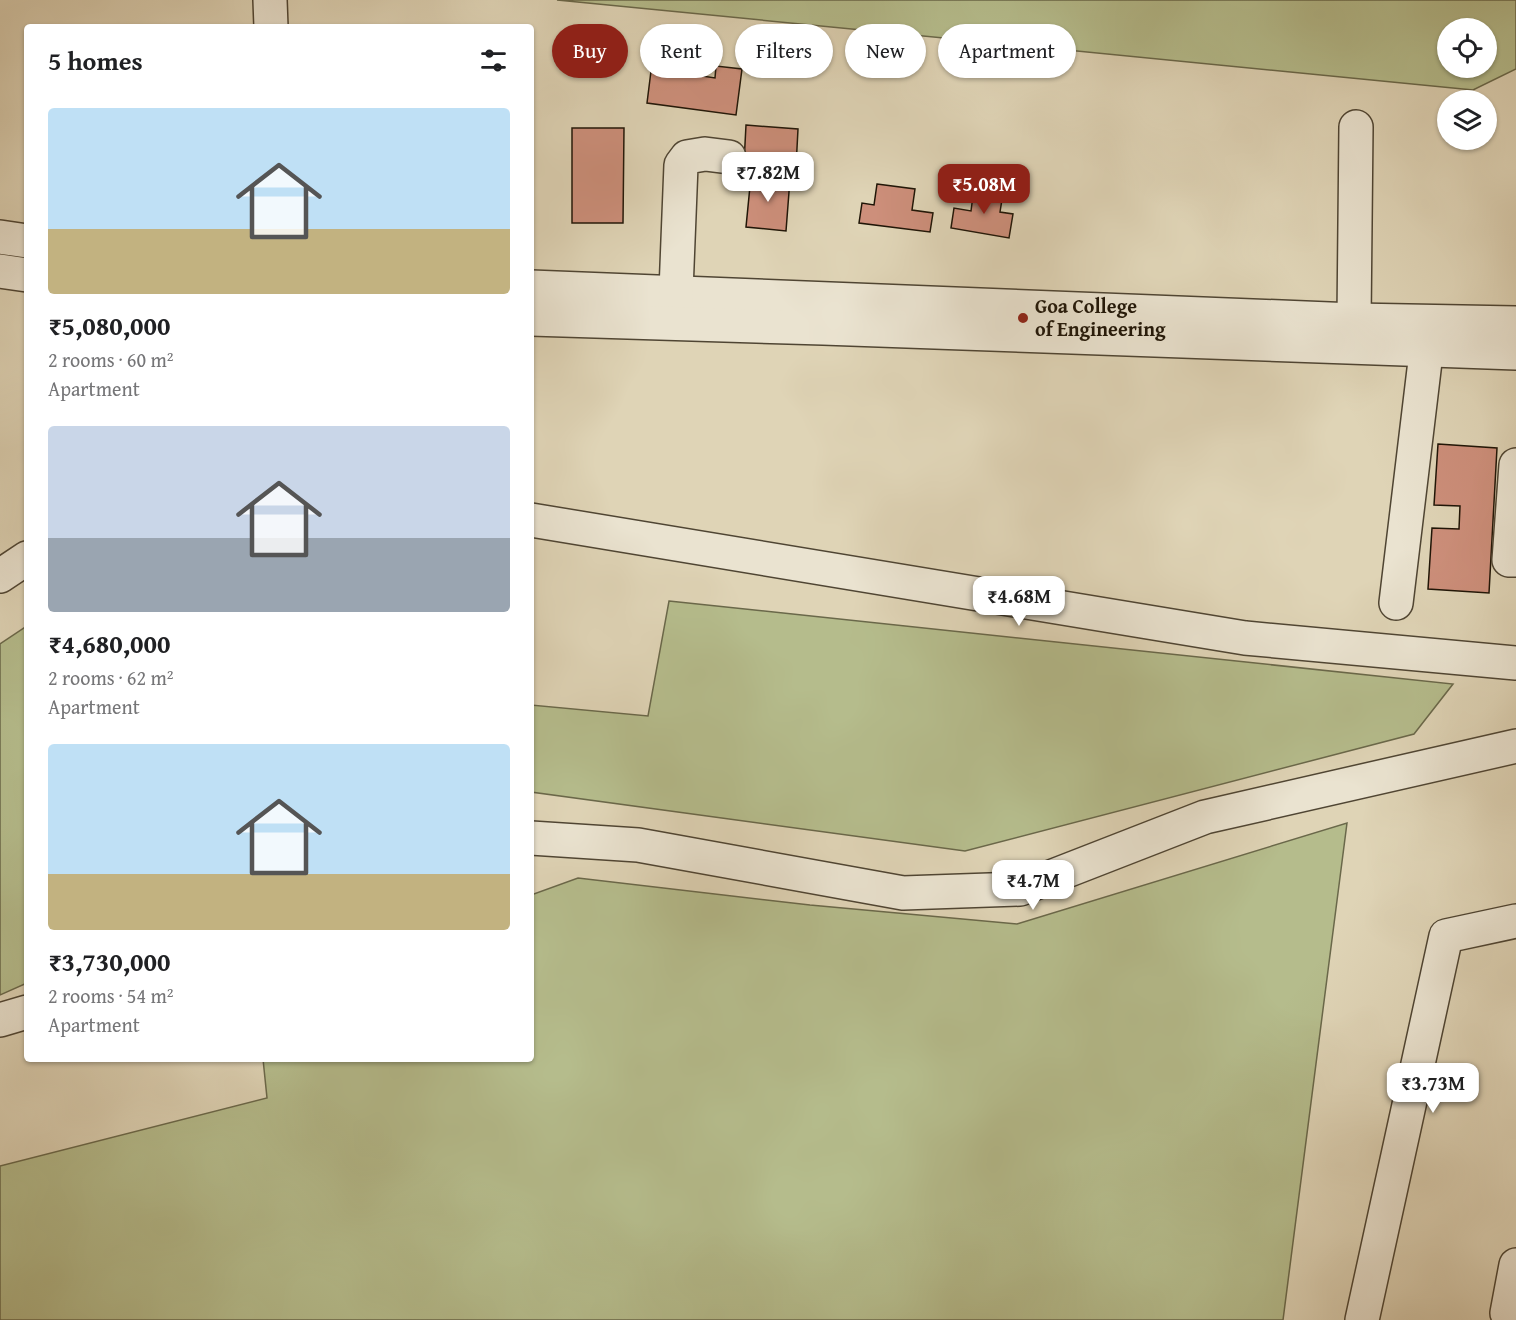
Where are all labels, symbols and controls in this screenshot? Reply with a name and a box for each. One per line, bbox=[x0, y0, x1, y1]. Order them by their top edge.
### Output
map controls bbox=[1437, 18, 1497, 150]
button: locate bbox=[1437, 18, 1497, 78]
chip: Buy bbox=[552, 24, 628, 78]
chip: Rent bbox=[640, 24, 723, 78]
chip: Filters bbox=[735, 24, 833, 78]
chip: New bbox=[845, 24, 926, 78]
chip: Apartment bbox=[938, 24, 1076, 78]
text: 5 homes bbox=[48, 41, 143, 80]
icon: filters bbox=[477, 44, 510, 77]
button: layers bbox=[1437, 90, 1497, 150]
icon: home bbox=[225, 147, 333, 255]
pin: ₹7.82M bbox=[719, 152, 817, 203]
text: ₹7.82M bbox=[736, 157, 800, 186]
pin: ₹5.08M bbox=[935, 164, 1033, 215]
text: ₹5.08M bbox=[952, 169, 1016, 198]
place label: Goa College of Engineering bbox=[1035, 291, 1166, 343]
text: ₹5,080,000 bbox=[48, 306, 170, 345]
marker: Goa College of Engineering bbox=[1016, 311, 1030, 325]
text: 2 rooms · 60 m² bbox=[48, 345, 174, 374]
text: Apartment bbox=[48, 374, 140, 403]
icon: home bbox=[225, 465, 333, 573]
pin: ₹4.68M bbox=[970, 576, 1068, 627]
text: ₹4.68M bbox=[987, 581, 1051, 610]
text: ₹4,680,000 bbox=[48, 624, 170, 663]
text: 2 rooms · 62 m² bbox=[48, 663, 174, 692]
text: Apartment bbox=[48, 692, 140, 721]
icon: home bbox=[225, 783, 333, 891]
pin: ₹4.7M bbox=[991, 860, 1075, 911]
text: ₹4.7M bbox=[1006, 865, 1060, 894]
text: ₹3,730,000 bbox=[48, 942, 170, 981]
text: 2 rooms · 54 m² bbox=[48, 981, 174, 1010]
text: Apartment bbox=[48, 1010, 140, 1039]
pin: ₹3.73M bbox=[1384, 1063, 1482, 1114]
text: ₹3.73M bbox=[1401, 1068, 1465, 1097]

